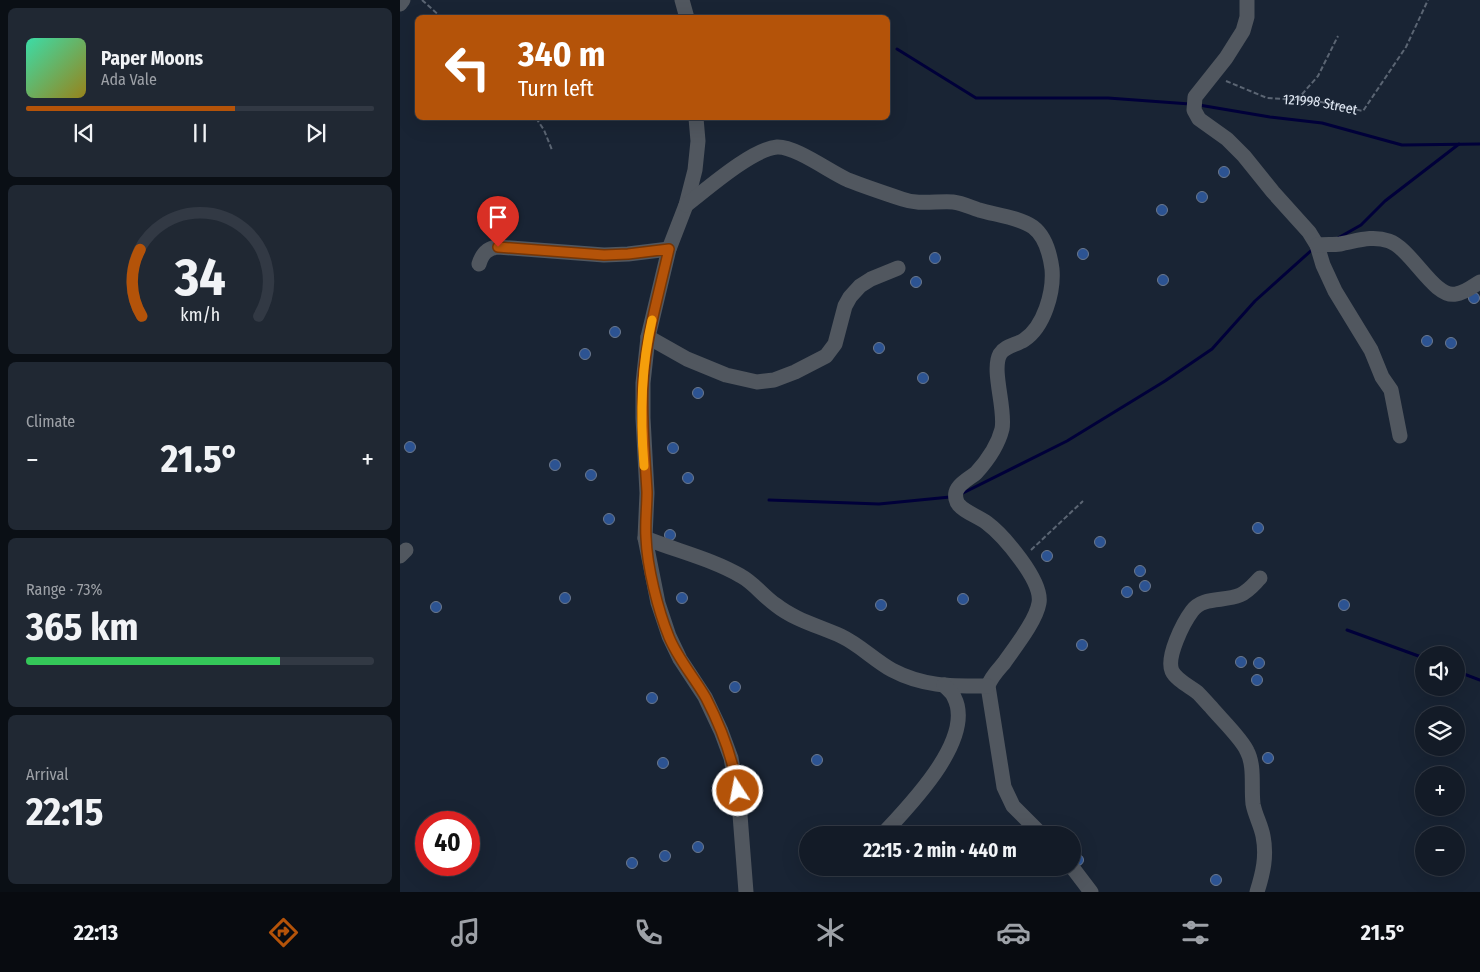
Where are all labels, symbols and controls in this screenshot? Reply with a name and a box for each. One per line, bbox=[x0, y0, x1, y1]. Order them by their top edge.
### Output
text: 340 m bbox=[518, 33, 606, 75]
icon: left bbox=[435, 35, 500, 100]
text: Paper Moons bbox=[101, 47, 203, 70]
text: Ada Vale bbox=[101, 70, 157, 89]
text: Turn left bbox=[518, 75, 594, 102]
street label: 121998 Street bbox=[1282, 91, 1359, 119]
icon: previous bbox=[70, 119, 98, 147]
icon: pause bbox=[186, 119, 214, 147]
icon: next bbox=[302, 119, 330, 147]
pin bbox=[477, 196, 519, 247]
icon: arrive bbox=[484, 203, 512, 231]
text: 34 bbox=[173, 246, 226, 309]
text: km/h bbox=[180, 304, 220, 326]
text: Climate bbox=[26, 412, 75, 431]
text: 21.5° bbox=[161, 436, 239, 482]
text: − bbox=[26, 443, 39, 476]
text: + bbox=[361, 443, 374, 476]
text: Range · 73% bbox=[26, 580, 102, 599]
text: 365 km bbox=[26, 604, 139, 650]
map controls bbox=[1415, 646, 1465, 876]
button: sound bbox=[1415, 646, 1465, 696]
button: layers bbox=[1415, 706, 1465, 756]
position arrow bbox=[711, 764, 763, 816]
text: Arrival bbox=[26, 765, 68, 784]
button: + bbox=[1415, 766, 1465, 816]
text: 22:15 bbox=[26, 789, 103, 835]
speed limit sign: 40 bbox=[415, 811, 480, 876]
button: − bbox=[1415, 826, 1465, 876]
text: 22:15 · 2 min · 440 m bbox=[863, 839, 1017, 862]
icon: directions bbox=[266, 915, 301, 950]
icon: music bbox=[448, 915, 483, 950]
icon: phone bbox=[631, 915, 666, 950]
icon: climate bbox=[813, 915, 848, 950]
icon: car bbox=[996, 915, 1031, 950]
icon: filters bbox=[1178, 915, 1213, 950]
text: 22:13 bbox=[74, 919, 118, 946]
text: 21.5° bbox=[1361, 919, 1406, 946]

